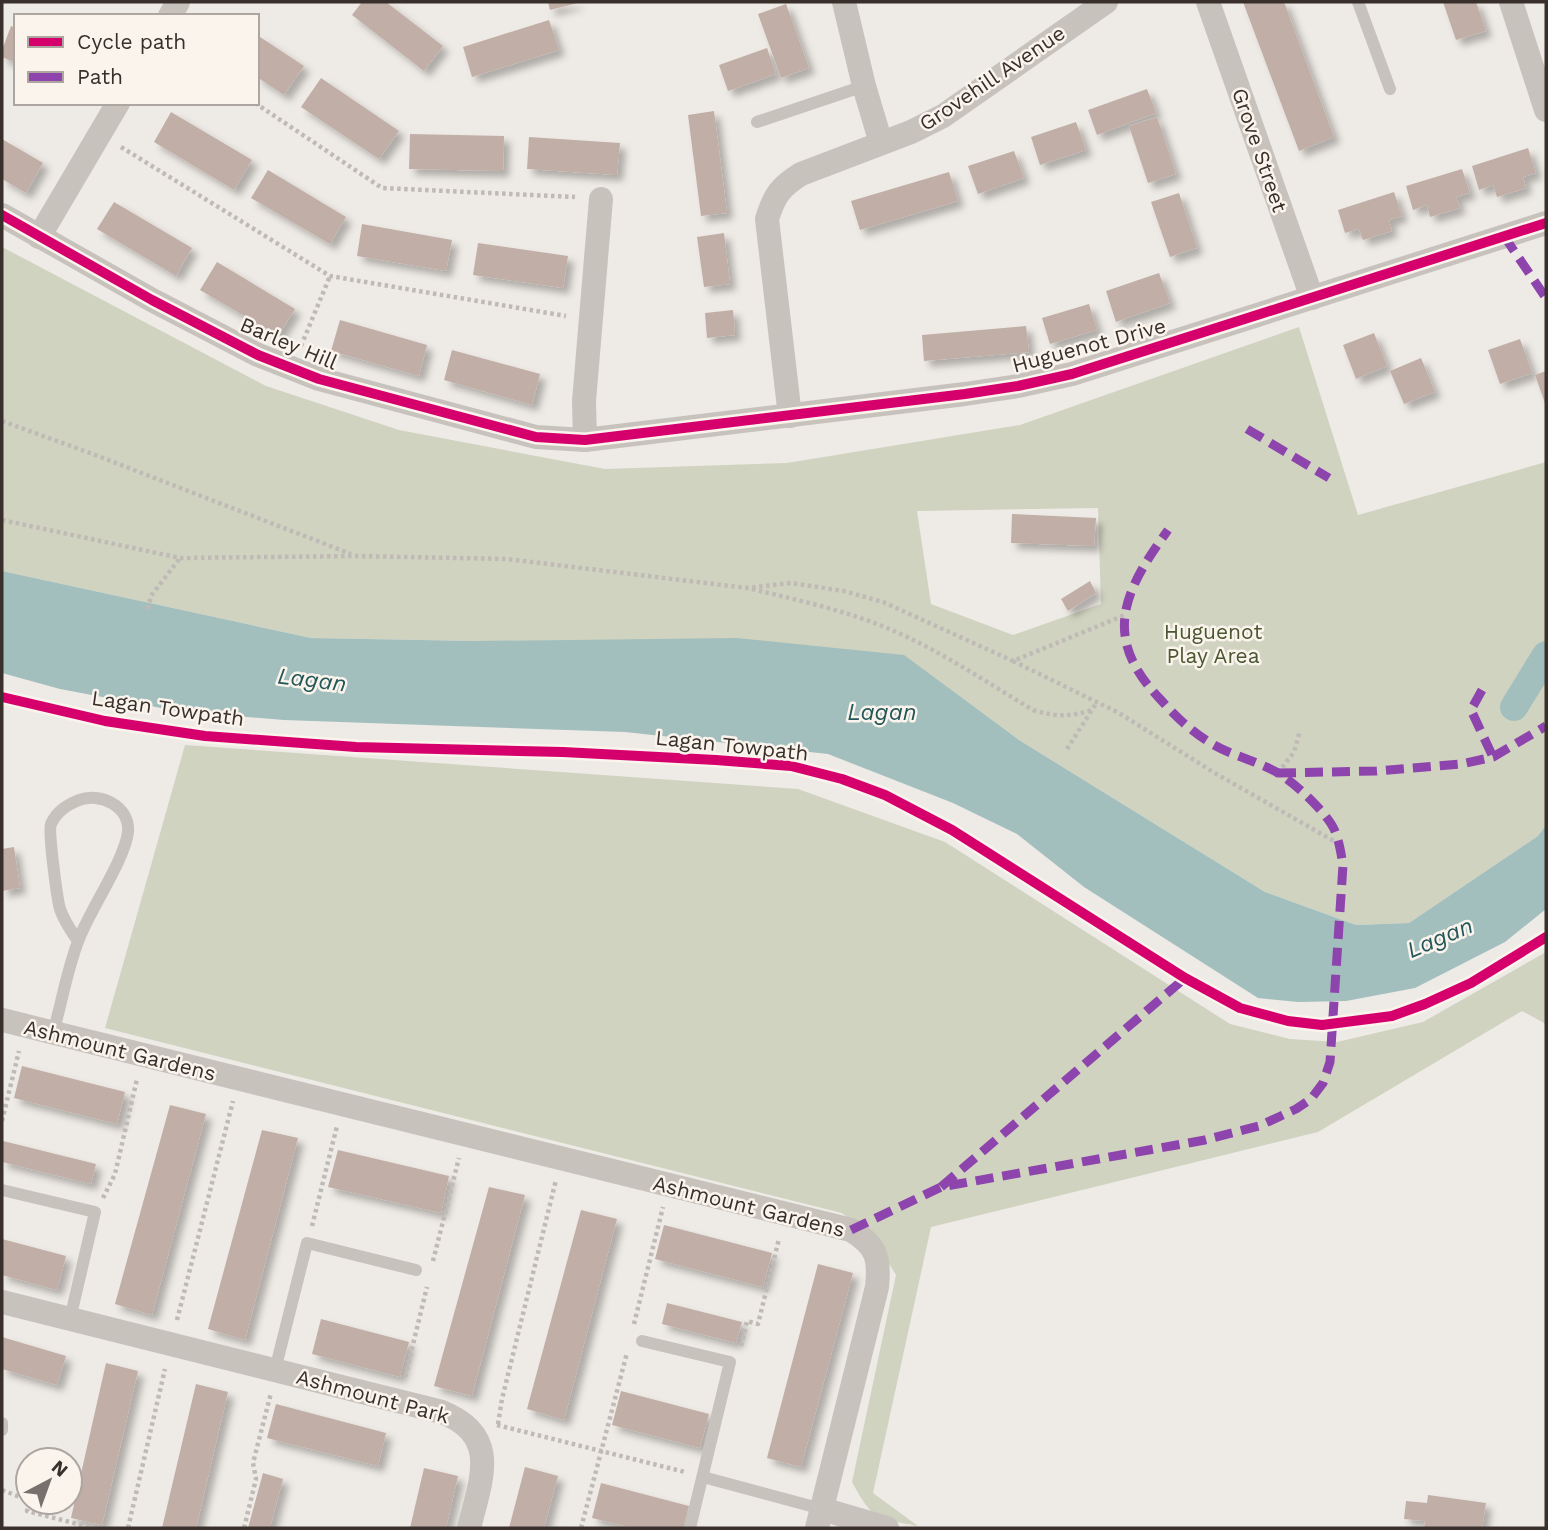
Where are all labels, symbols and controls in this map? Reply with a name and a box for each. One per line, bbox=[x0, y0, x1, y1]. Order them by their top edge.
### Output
legend bbox=[14, 14, 259, 105]
street label: Grovehill Avenue bbox=[914, 20, 1070, 136]
text: Cycle path bbox=[77, 29, 186, 54]
text: Path bbox=[77, 64, 123, 89]
street label: Grove Street bbox=[1227, 85, 1293, 215]
street label: Barley Hill bbox=[236, 311, 342, 375]
street label: Huguenot Drive bbox=[1009, 312, 1169, 378]
park label: Huguenot Play Area bbox=[1164, 619, 1263, 668]
water label: Lagan bbox=[276, 662, 348, 698]
street label: Lagan Towpath bbox=[90, 685, 246, 731]
water label: Lagan bbox=[847, 699, 917, 726]
street label: Lagan Towpath bbox=[654, 725, 810, 765]
water label: Lagan bbox=[1403, 912, 1477, 964]
street label: Ashmount Gardens bbox=[21, 1014, 219, 1086]
street label: Ashmount Gardens bbox=[650, 1170, 848, 1242]
street label: Ashmount Park bbox=[294, 1364, 452, 1428]
north arrow bbox=[14, 1446, 84, 1516]
text: N bbox=[47, 1455, 73, 1482]

